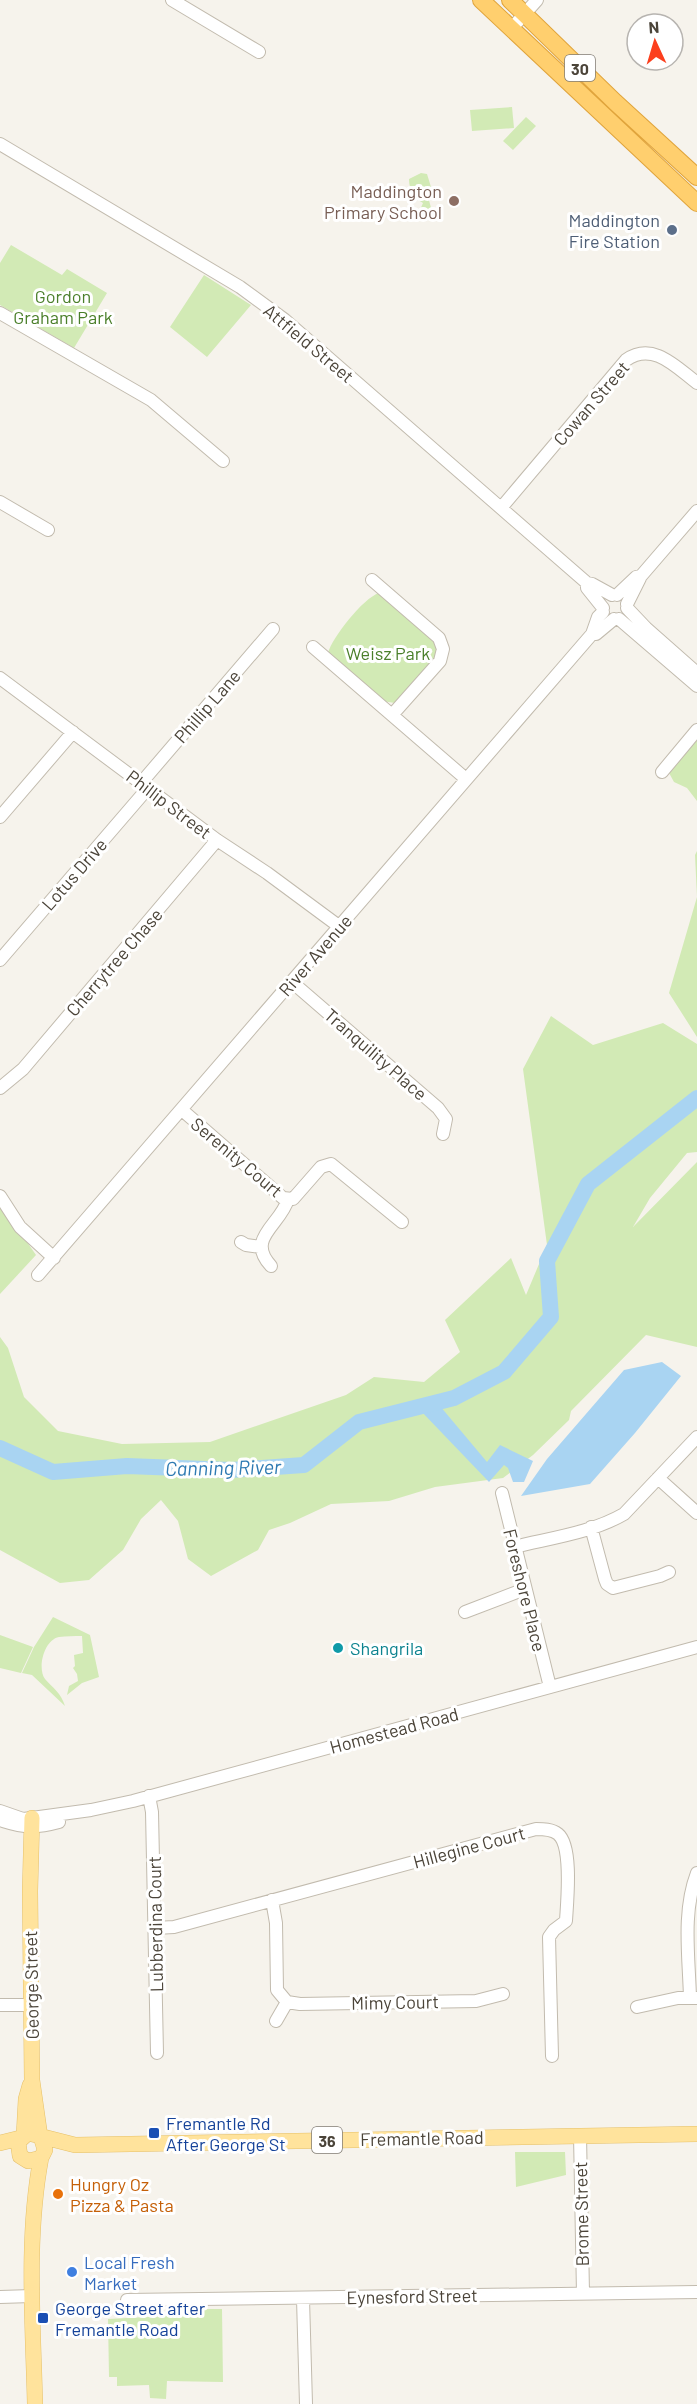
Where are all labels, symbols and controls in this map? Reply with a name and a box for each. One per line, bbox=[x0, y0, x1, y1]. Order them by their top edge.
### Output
north arrow bbox=[625, 12, 685, 72]
text: N bbox=[648, 17, 660, 36]
road number: 30 bbox=[565, 55, 595, 81]
place label: Maddington Primary School bbox=[324, 180, 442, 223]
marker: Maddington Primary School bbox=[447, 194, 461, 208]
place label: Maddington Fire Station bbox=[569, 209, 660, 252]
marker: Maddington Fire Station bbox=[665, 223, 679, 237]
park label: Gordon Graham Park bbox=[13, 285, 113, 328]
street label: Attfield Street bbox=[259, 299, 359, 387]
street label: Cowan Street bbox=[548, 356, 634, 450]
park label: Weisz Park bbox=[346, 642, 430, 664]
street label: Phillip Lane bbox=[169, 665, 245, 747]
street label: Phillip Street bbox=[122, 765, 216, 843]
street label: Lotus Drive bbox=[37, 833, 111, 915]
street label: Cherrytree Chase bbox=[61, 904, 167, 1020]
street label: River Avenue bbox=[274, 910, 356, 1000]
street label: Tranquility Place bbox=[320, 1003, 432, 1105]
street label: Serenity Court bbox=[187, 1112, 287, 1202]
water label: Canning River bbox=[165, 1454, 282, 1480]
street label: Foreshore Place bbox=[499, 1526, 551, 1654]
place label: Shangrila bbox=[350, 1637, 423, 1659]
marker: Shangrila bbox=[331, 1641, 345, 1655]
street label: Homestead Road bbox=[327, 1702, 461, 1758]
street label: Hillegine Court bbox=[411, 1821, 527, 1873]
street label: Lubberdina Court bbox=[143, 1856, 167, 1992]
street label: George Street bbox=[19, 1930, 43, 2040]
street label: Mimy Court bbox=[351, 1990, 439, 2014]
place label: Fremantle Rd After George St bbox=[166, 2112, 286, 2155]
marker: Fremantle Rd After George St bbox=[147, 2126, 161, 2140]
street label: Fremantle Road bbox=[360, 2126, 484, 2150]
road number: 36 bbox=[312, 2127, 342, 2153]
street label: Brome Street bbox=[569, 2161, 593, 2267]
place label: Hungry Oz Pizza & Pasta bbox=[70, 2173, 174, 2216]
marker: Hungry Oz Pizza & Pasta bbox=[51, 2187, 65, 2201]
place label: Local Fresh Market bbox=[84, 2251, 175, 2294]
marker: Local Fresh Market bbox=[65, 2265, 79, 2279]
street label: Eynesford Street bbox=[346, 2284, 478, 2308]
place label: George Street after Fremantle Road bbox=[55, 2297, 206, 2340]
marker: George Street after Fremantle Road bbox=[36, 2311, 50, 2325]

